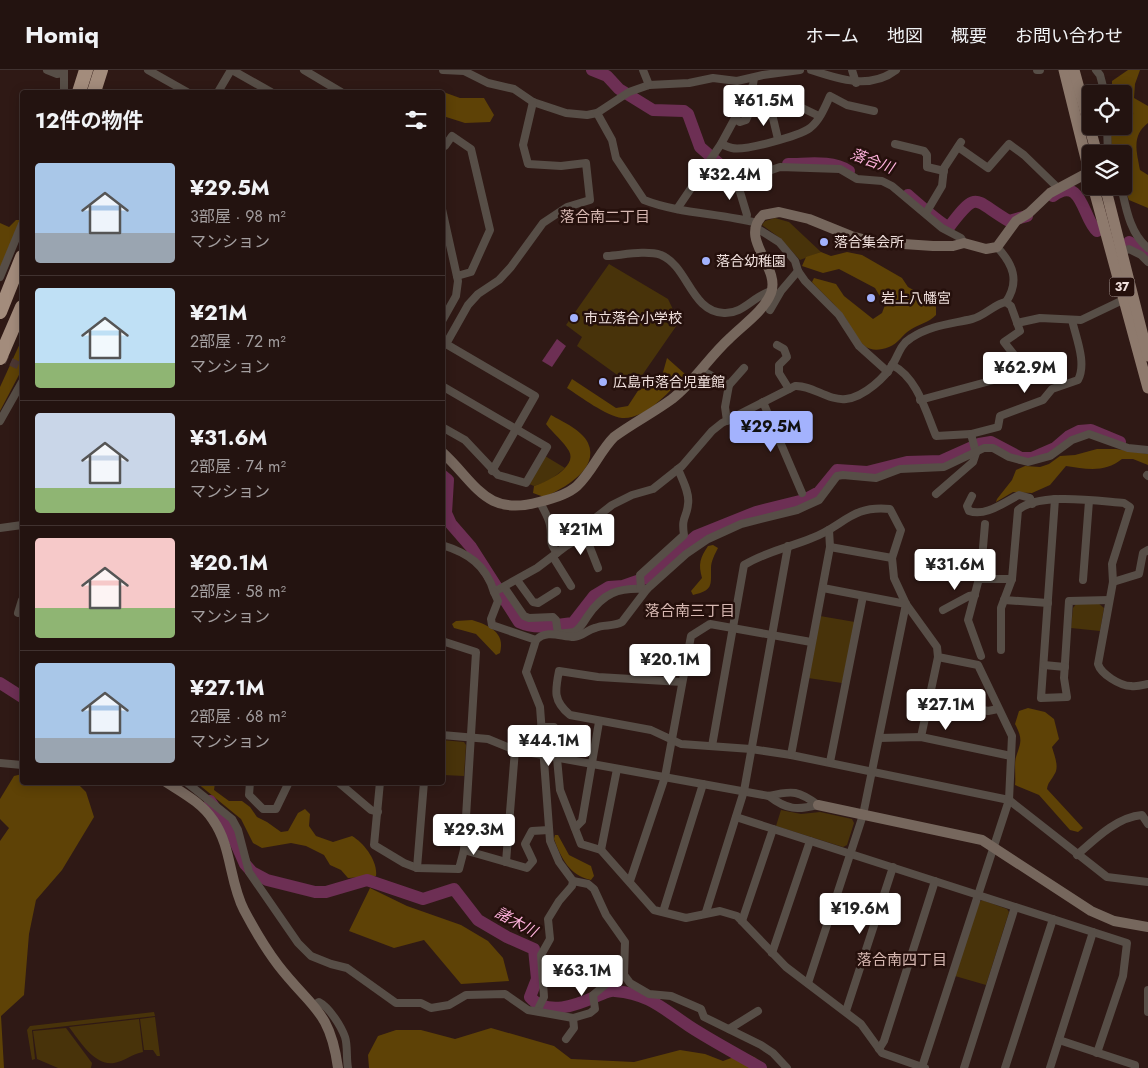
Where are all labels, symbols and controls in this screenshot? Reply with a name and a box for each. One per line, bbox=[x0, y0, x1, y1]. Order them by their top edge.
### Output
text: Homiq bbox=[25, 17, 99, 52]
text: ホーム bbox=[806, 23, 859, 49]
text: 地図 bbox=[887, 23, 923, 49]
text: 概要 bbox=[951, 23, 987, 49]
text: お問い合わせ bbox=[1015, 23, 1123, 49]
pin: ¥61.5M bbox=[723, 85, 805, 127]
map controls bbox=[1082, 85, 1132, 195]
button: locate bbox=[1082, 85, 1132, 135]
text: ¥61.5M bbox=[734, 89, 794, 112]
text: 12件の物件 bbox=[35, 106, 143, 136]
icon: filters bbox=[402, 106, 430, 134]
water label: 落合川 bbox=[847, 143, 899, 180]
button: layers bbox=[1082, 145, 1132, 195]
pin: ¥32.4M bbox=[689, 158, 771, 201]
text: ¥32.4M bbox=[699, 163, 761, 186]
text: ¥29.5M bbox=[190, 173, 269, 203]
icon: home bbox=[75, 183, 135, 243]
text: 3部屋 · 98 m² bbox=[190, 205, 286, 228]
district label: 落合南二丁目 bbox=[560, 206, 650, 228]
text: マンション bbox=[190, 230, 270, 253]
place label: 落合集会所 bbox=[834, 232, 904, 252]
marker: 落合集会所 bbox=[818, 236, 830, 248]
place label: 落合幼稚園 bbox=[716, 251, 786, 271]
marker: 落合幼稚園 bbox=[700, 255, 712, 267]
road number: 37 bbox=[1110, 278, 1134, 296]
place label: 岩上八幡宮 bbox=[881, 288, 951, 308]
marker: 岩上八幡宮 bbox=[865, 292, 877, 304]
text: ¥21M bbox=[190, 298, 247, 328]
icon: home bbox=[75, 308, 135, 368]
place label: 市立落合小学校 bbox=[584, 308, 682, 328]
marker: 市立落合小学校 bbox=[568, 312, 580, 324]
text: 2部屋 · 72 m² bbox=[190, 330, 286, 353]
pin: ¥62.9M bbox=[984, 352, 1066, 394]
text: マンション bbox=[190, 355, 270, 378]
text: ¥62.9M bbox=[994, 356, 1056, 379]
place label: 広島市落合児童館 bbox=[613, 372, 725, 392]
marker: 広島市落合児童館 bbox=[597, 376, 609, 388]
pin: ¥29.5M bbox=[730, 410, 812, 453]
text: ¥29.5M bbox=[741, 415, 801, 438]
text: ¥31.6M bbox=[190, 423, 267, 453]
icon: home bbox=[75, 433, 135, 493]
text: 2部屋 · 74 m² bbox=[190, 455, 286, 478]
text: マンション bbox=[190, 480, 270, 503]
pin: ¥21M bbox=[551, 514, 611, 556]
text: ¥21M bbox=[559, 518, 603, 541]
text: ¥20.1M bbox=[190, 548, 268, 578]
pin: ¥31.6M bbox=[914, 548, 996, 591]
text: ¥31.6M bbox=[926, 553, 984, 576]
icon: home bbox=[75, 558, 135, 618]
text: 2部屋 · 58 m² bbox=[190, 580, 286, 603]
district label: 落合南三丁目 bbox=[645, 600, 735, 622]
text: マンション bbox=[190, 605, 270, 628]
pin: ¥20.1M bbox=[629, 644, 711, 686]
text: ¥20.1M bbox=[640, 648, 700, 671]
text: ¥27.1M bbox=[190, 673, 265, 703]
icon: home bbox=[75, 683, 135, 743]
pin: ¥27.1M bbox=[905, 688, 987, 731]
text: ¥27.1M bbox=[918, 693, 974, 716]
text: 2部屋 · 68 m² bbox=[190, 705, 286, 728]
pin: ¥44.1M bbox=[508, 724, 590, 767]
text: ¥44.1M bbox=[519, 729, 579, 752]
text: マンション bbox=[190, 730, 270, 753]
pin: ¥29.3M bbox=[433, 814, 515, 856]
text: ¥29.3M bbox=[444, 818, 504, 841]
pin: ¥19.6M bbox=[819, 892, 901, 935]
text: ¥19.6M bbox=[831, 897, 889, 920]
water label: 諸木川 bbox=[491, 902, 543, 943]
district label: 落合南四丁目 bbox=[857, 949, 947, 971]
pin: ¥63.1M bbox=[541, 954, 623, 997]
text: ¥63.1M bbox=[553, 959, 611, 982]

